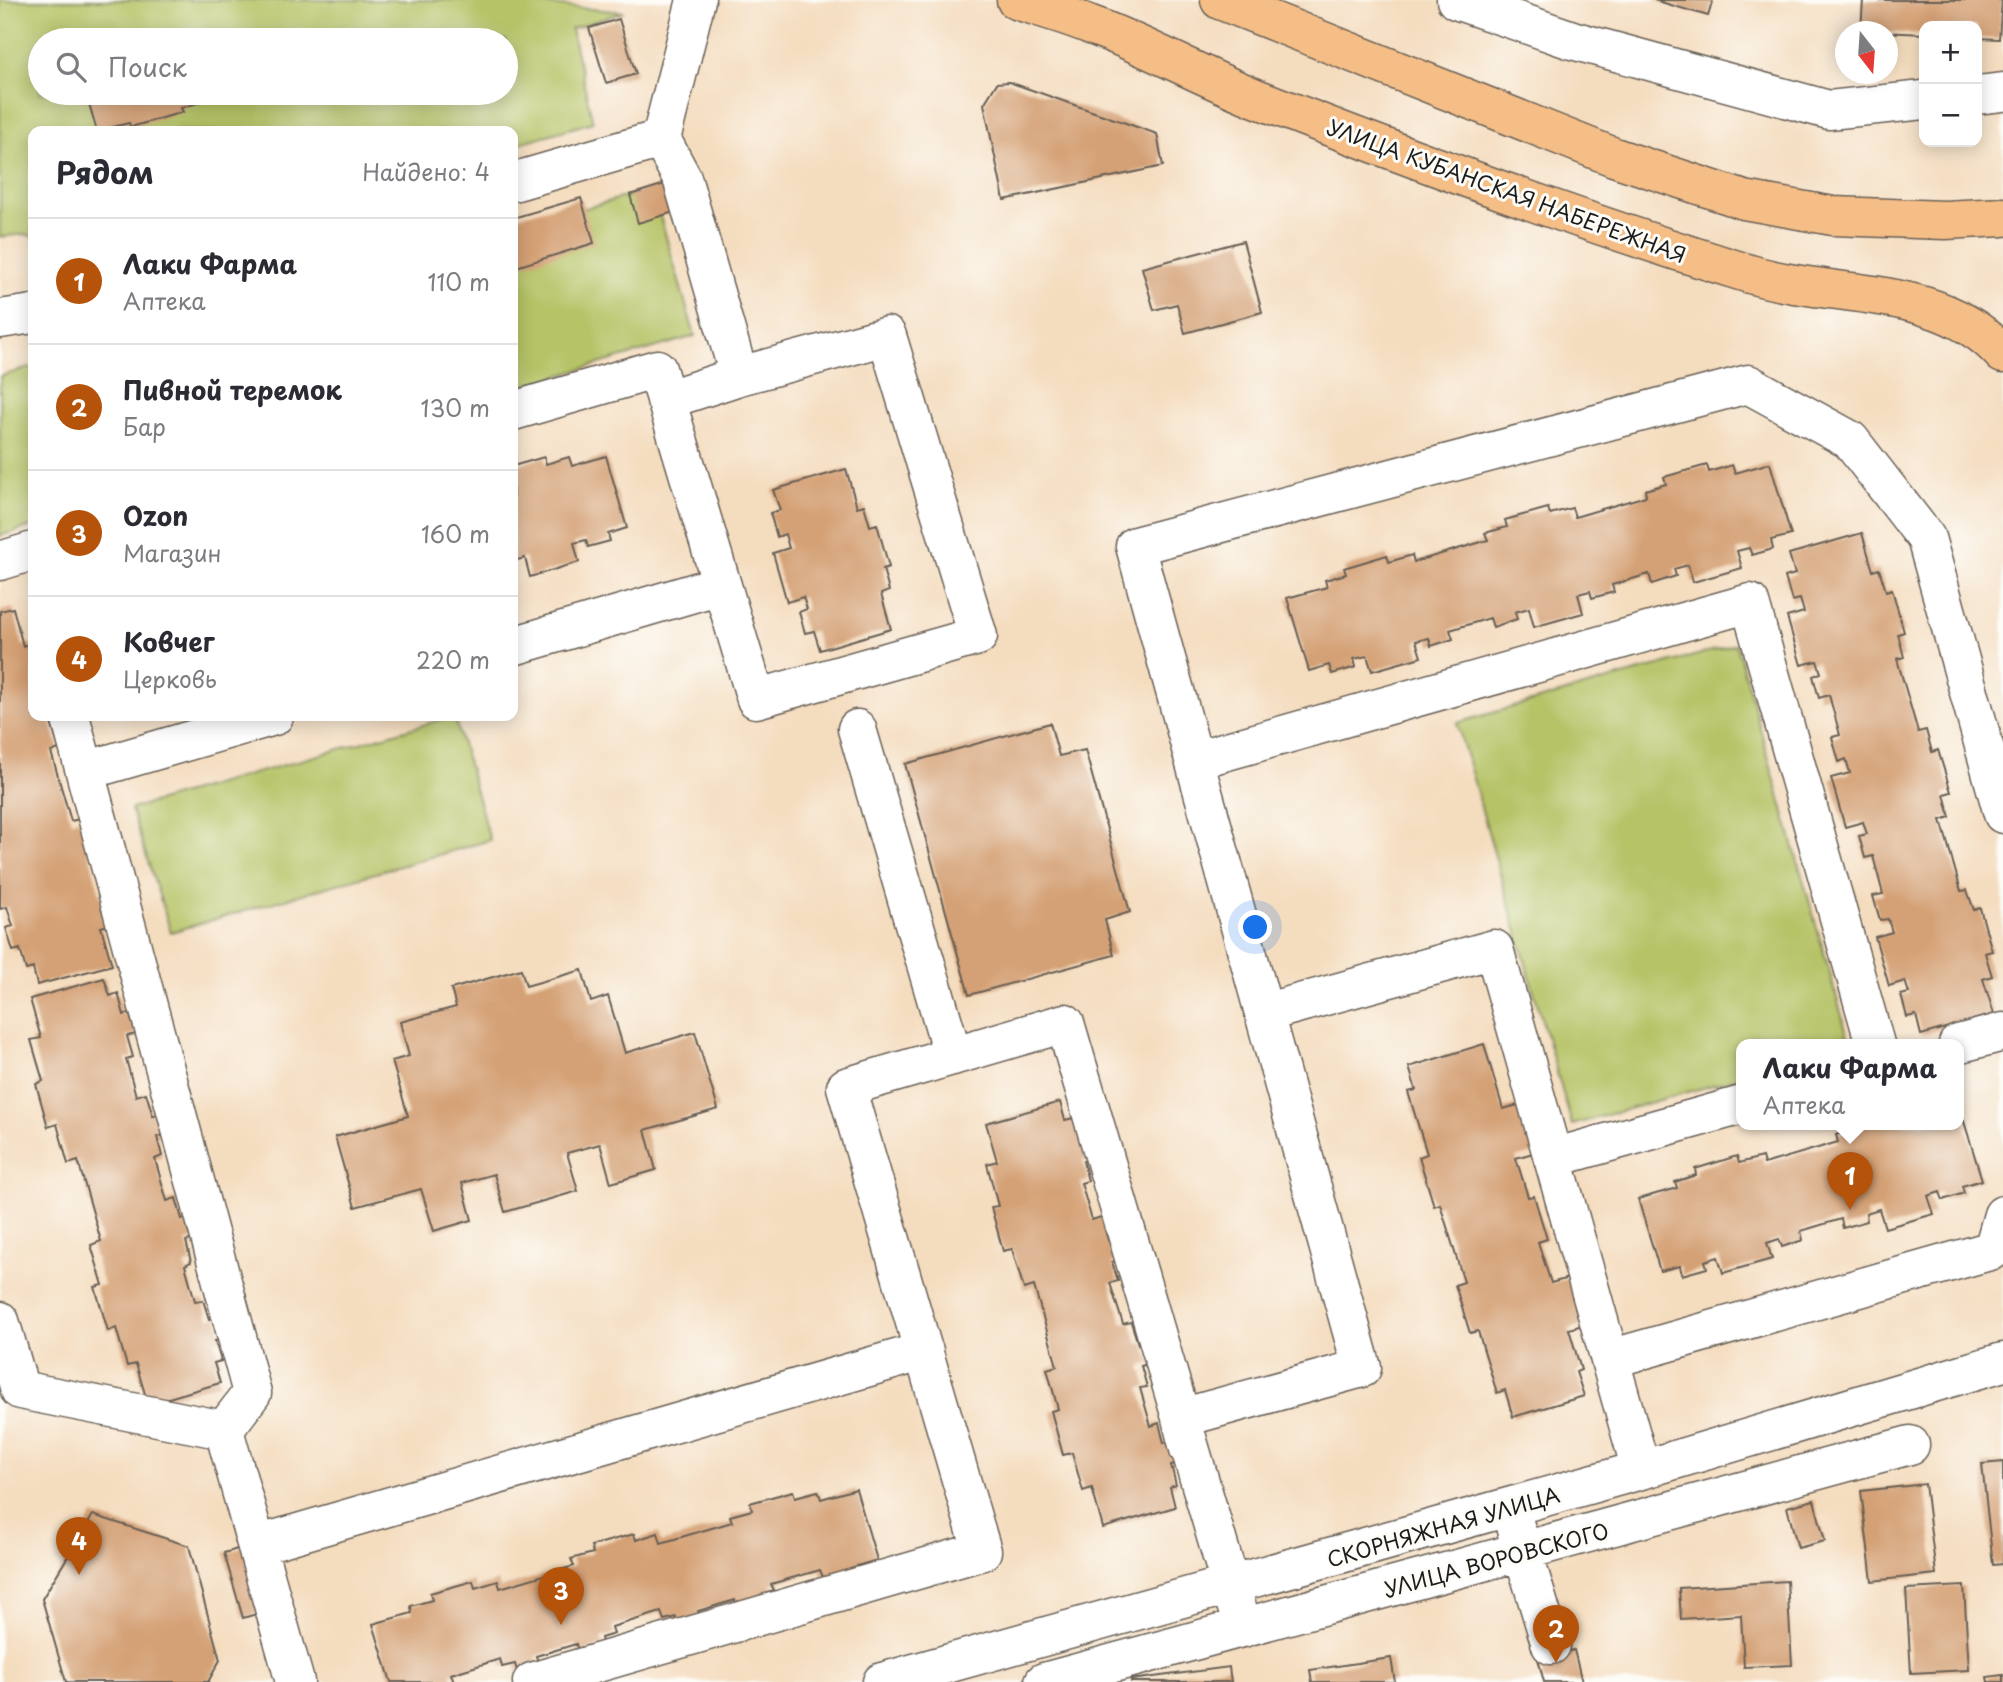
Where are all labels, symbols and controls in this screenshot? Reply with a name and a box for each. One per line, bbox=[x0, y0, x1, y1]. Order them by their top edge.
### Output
north arrow bbox=[1835, 21, 1898, 84]
map controls bbox=[1919, 21, 1982, 147]
button: + bbox=[1919, 21, 1982, 84]
search box bbox=[28, 28, 518, 105]
text: Поиск bbox=[108, 47, 187, 86]
icon: search bbox=[52, 48, 90, 86]
button: − bbox=[1919, 84, 1982, 147]
street label: УЛИЦА КУБАНСКАЯ НАБЕРЕЖНАЯ bbox=[1323, 110, 1691, 270]
text: Рядом bbox=[56, 149, 154, 194]
text: Найдено: 4 bbox=[362, 154, 490, 189]
text: Лаки Фарма bbox=[123, 244, 297, 283]
text: 1 bbox=[74, 264, 85, 299]
text: 110 m bbox=[428, 264, 490, 299]
text: Аптека bbox=[123, 283, 205, 318]
text: Пивной теремок bbox=[123, 370, 342, 409]
text: 2 bbox=[71, 390, 87, 425]
text: 130 m bbox=[420, 390, 490, 425]
text: Бар bbox=[123, 409, 166, 444]
text: Ozon bbox=[123, 496, 188, 535]
text: 3 bbox=[71, 516, 87, 551]
text: 160 m bbox=[421, 516, 490, 551]
text: Магазин bbox=[123, 535, 222, 570]
text: Ковчег bbox=[123, 622, 215, 661]
text: 4 bbox=[71, 642, 87, 677]
text: 220 m bbox=[416, 642, 490, 677]
text: Церковь bbox=[123, 661, 217, 696]
your location bbox=[1238, 910, 1272, 944]
popup bbox=[1736, 1039, 1964, 1130]
text: Лаки Фарма bbox=[1763, 1048, 1937, 1087]
text: Аптека bbox=[1763, 1087, 1845, 1122]
pin: 1 bbox=[1827, 1152, 1873, 1210]
street label: СКОРНЯЖНАЯ УЛИЦА bbox=[1323, 1477, 1563, 1575]
street label: УЛИЦА ВОРОВСКОГО bbox=[1380, 1514, 1612, 1604]
pin: 4 bbox=[56, 1517, 102, 1575]
pin: 3 bbox=[538, 1567, 584, 1625]
pin: 2 bbox=[1533, 1605, 1579, 1663]

